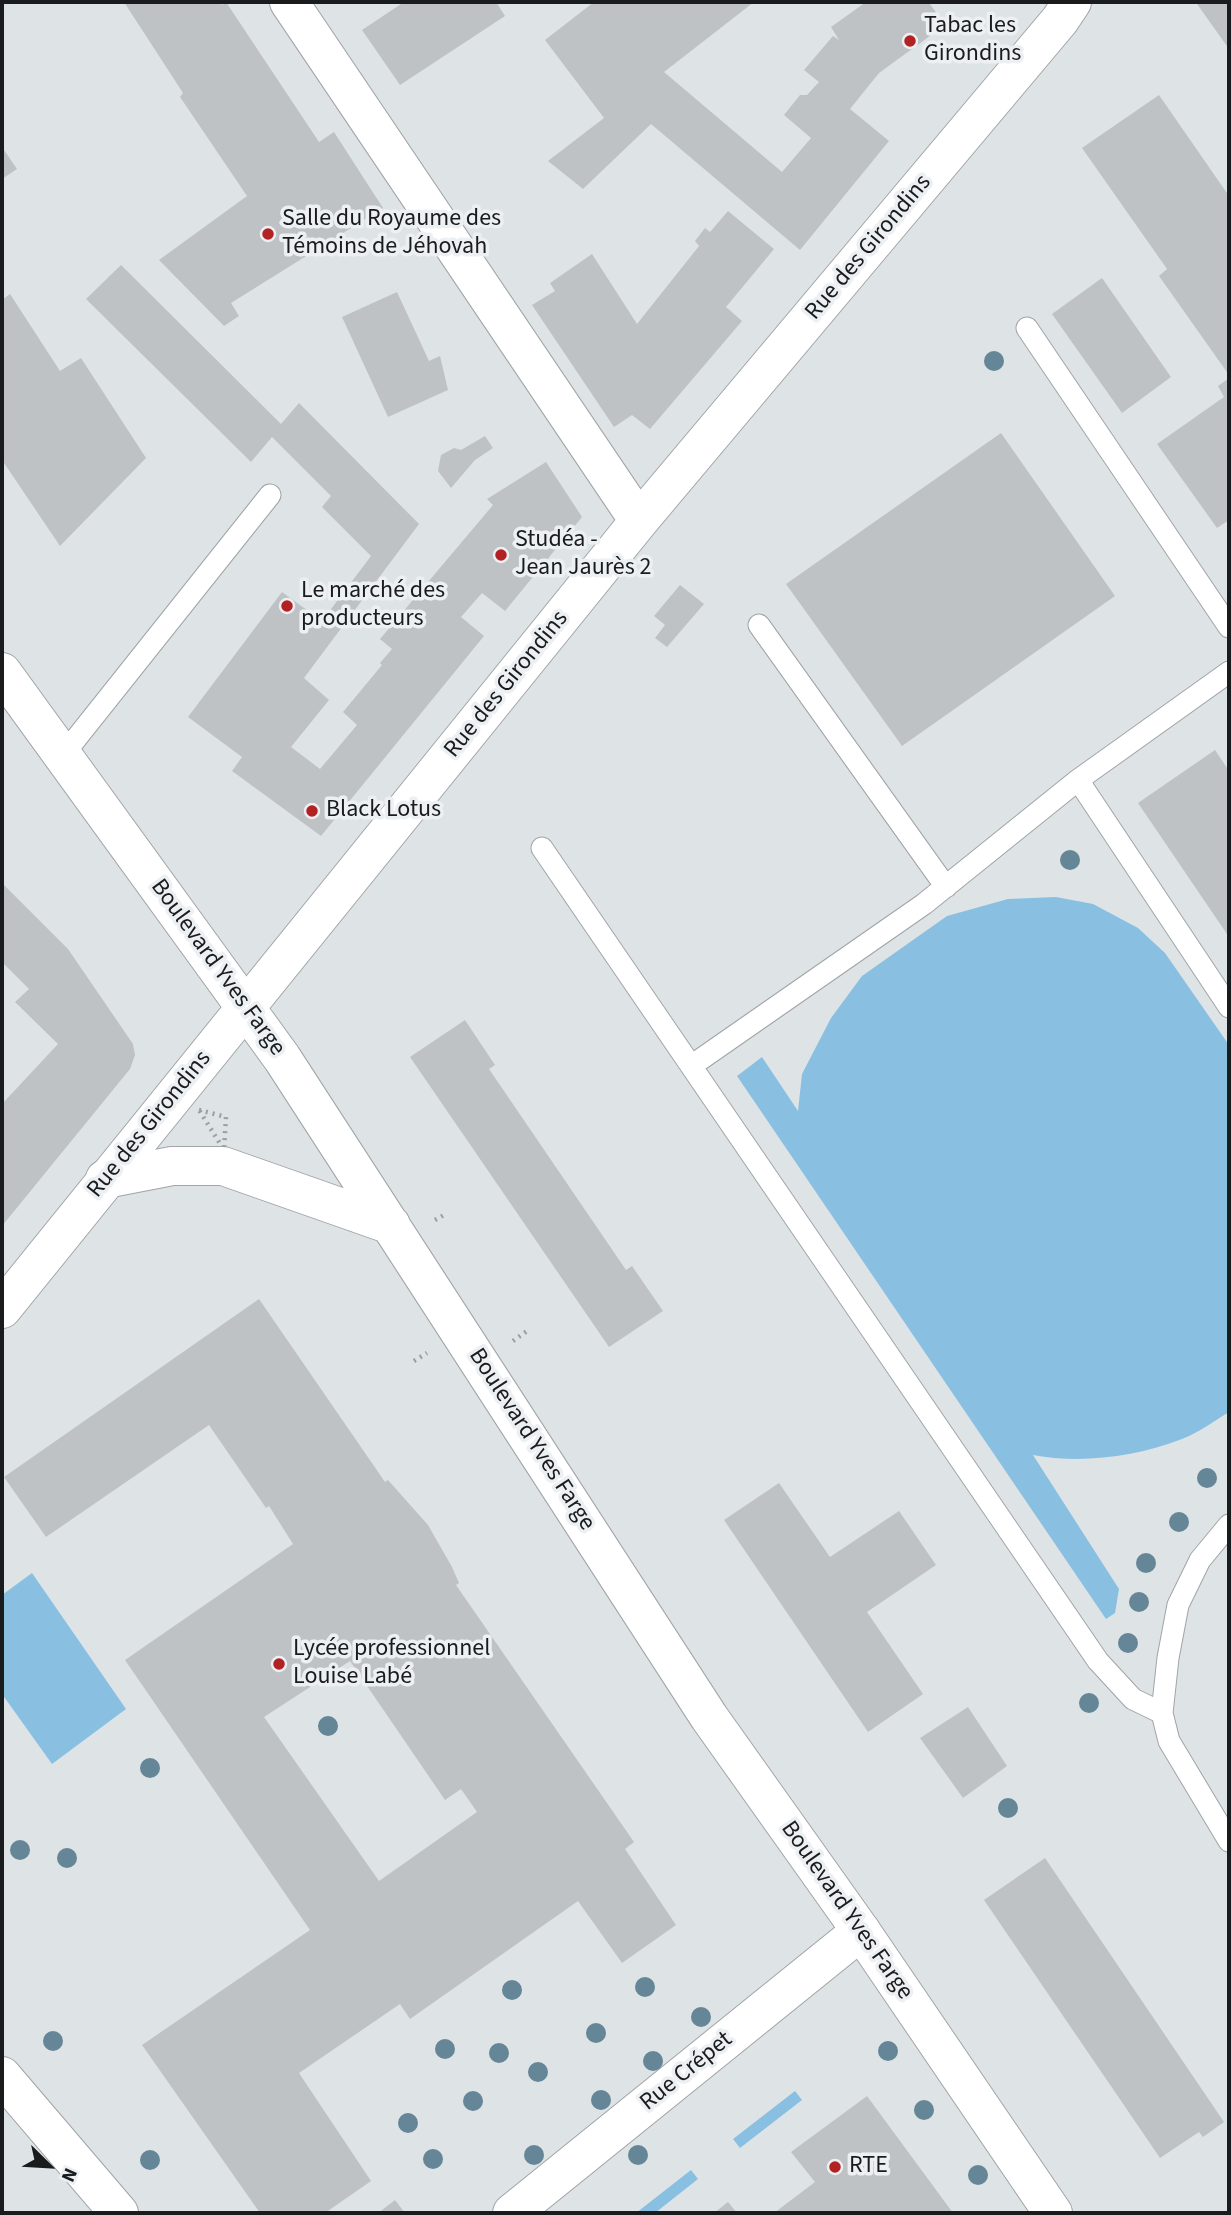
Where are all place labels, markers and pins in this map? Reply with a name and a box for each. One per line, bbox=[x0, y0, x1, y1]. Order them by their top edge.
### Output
place label: Tabac les Girondins bbox=[924, 13, 1021, 69]
marker: Tabac les Girondins bbox=[902, 33, 918, 49]
place label: Salle du Royaume des Témoins de Jéhovah bbox=[282, 206, 501, 262]
marker: Salle du Royaume des Témoins de Jéhovah bbox=[260, 226, 276, 242]
place label: Studéa - Jean Jaurès 2 bbox=[515, 527, 652, 583]
marker: Studéa - Jean Jaurès 2 bbox=[493, 547, 509, 563]
place label: Le marché des producteurs bbox=[301, 578, 445, 634]
marker: Le marché des producteurs bbox=[279, 598, 295, 614]
place label: Black Lotus bbox=[326, 797, 441, 825]
marker: Black Lotus bbox=[304, 803, 320, 819]
place label: Lycée professionnel Louise Labé bbox=[293, 1636, 490, 1692]
marker: Lycée professionnel Louise Labé bbox=[271, 1656, 287, 1672]
place label: RTE bbox=[849, 2153, 888, 2181]
marker: RTE bbox=[827, 2159, 843, 2175]

